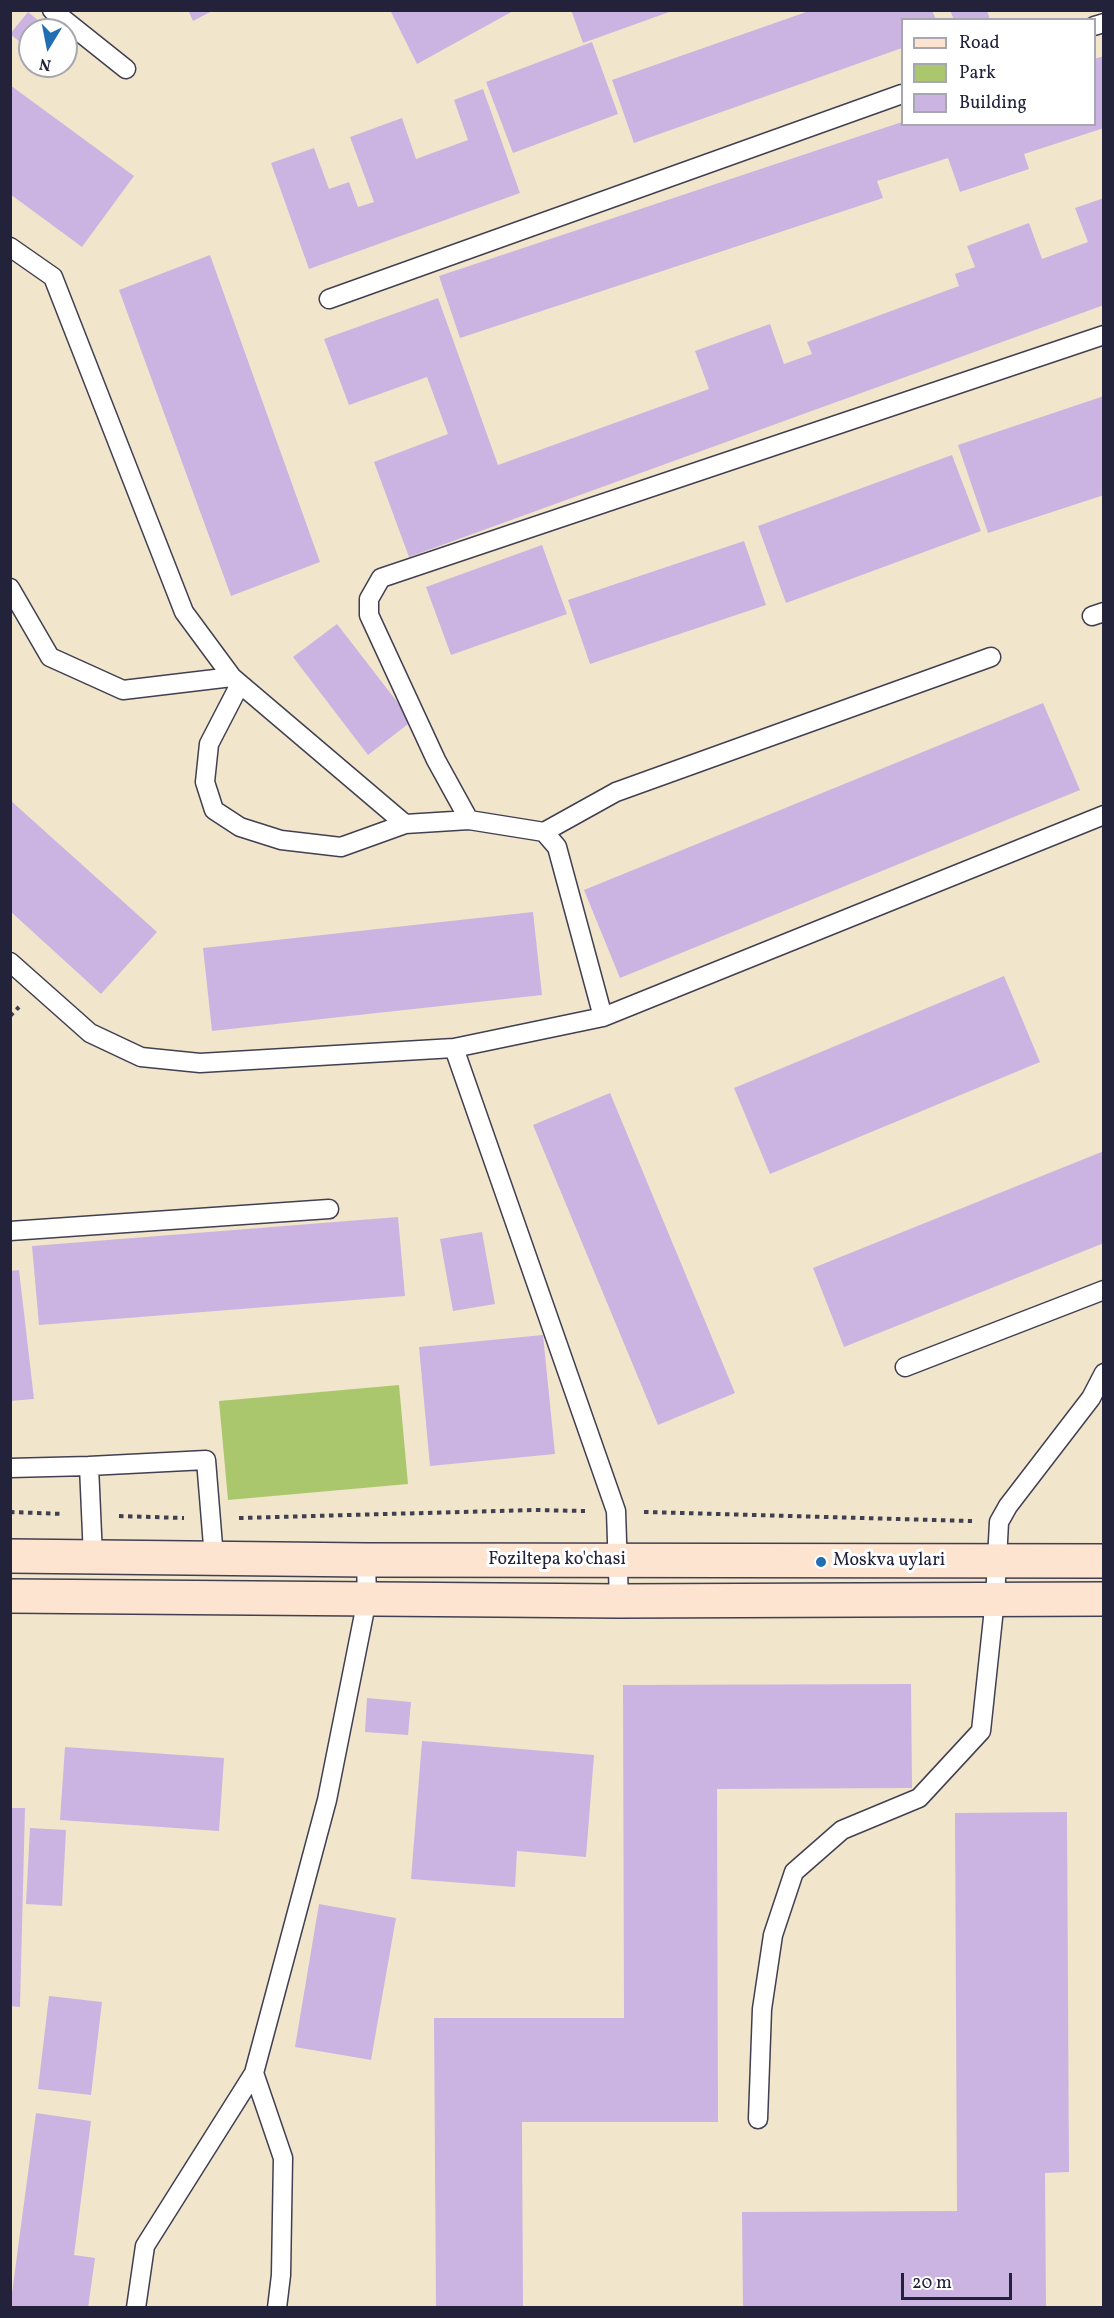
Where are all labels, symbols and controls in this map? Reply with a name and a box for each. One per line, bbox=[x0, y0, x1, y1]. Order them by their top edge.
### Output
north arrow bbox=[18, 18, 78, 78]
legend bbox=[901, 18, 1096, 126]
text: Road bbox=[959, 31, 1000, 56]
text: N bbox=[38, 52, 53, 76]
text: Park bbox=[959, 61, 996, 86]
text: Building bbox=[959, 91, 1027, 116]
street label: Foziltepa ko'chasi bbox=[488, 1550, 626, 1572]
place label: Moskva uylari bbox=[833, 1551, 945, 1573]
marker: Moskva uylari bbox=[814, 1555, 828, 1569]
scale bar bbox=[904, 2261, 1015, 2299]
text: 20 m bbox=[912, 2271, 952, 2296]

